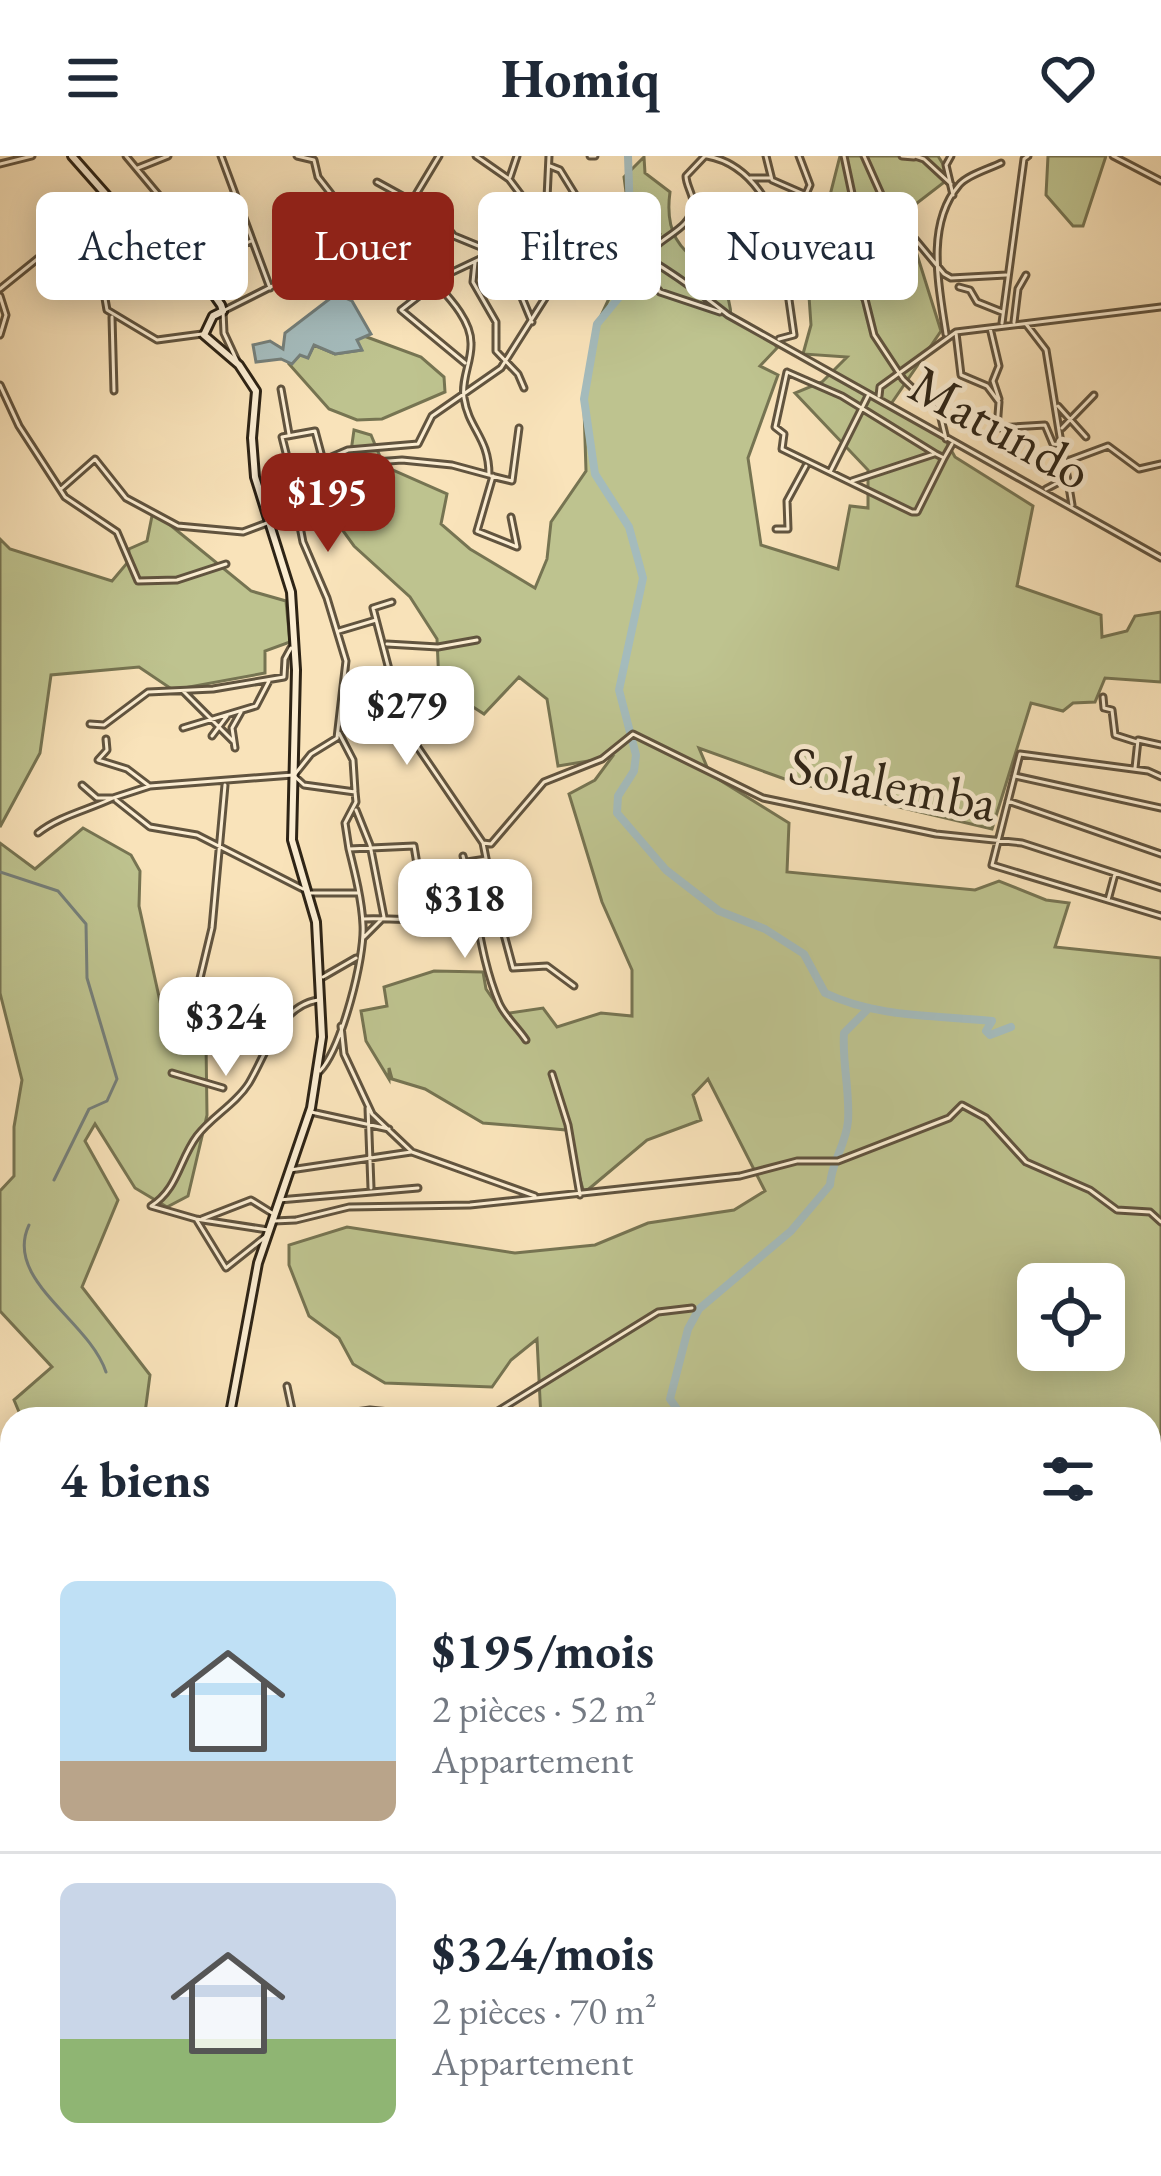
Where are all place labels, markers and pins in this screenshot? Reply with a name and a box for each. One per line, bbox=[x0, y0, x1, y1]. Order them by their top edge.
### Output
pin: $195 bbox=[257, 453, 399, 555]
pin: $279 bbox=[336, 666, 478, 768]
pin: $318 bbox=[394, 859, 536, 961]
pin: $324 bbox=[155, 977, 297, 1079]

